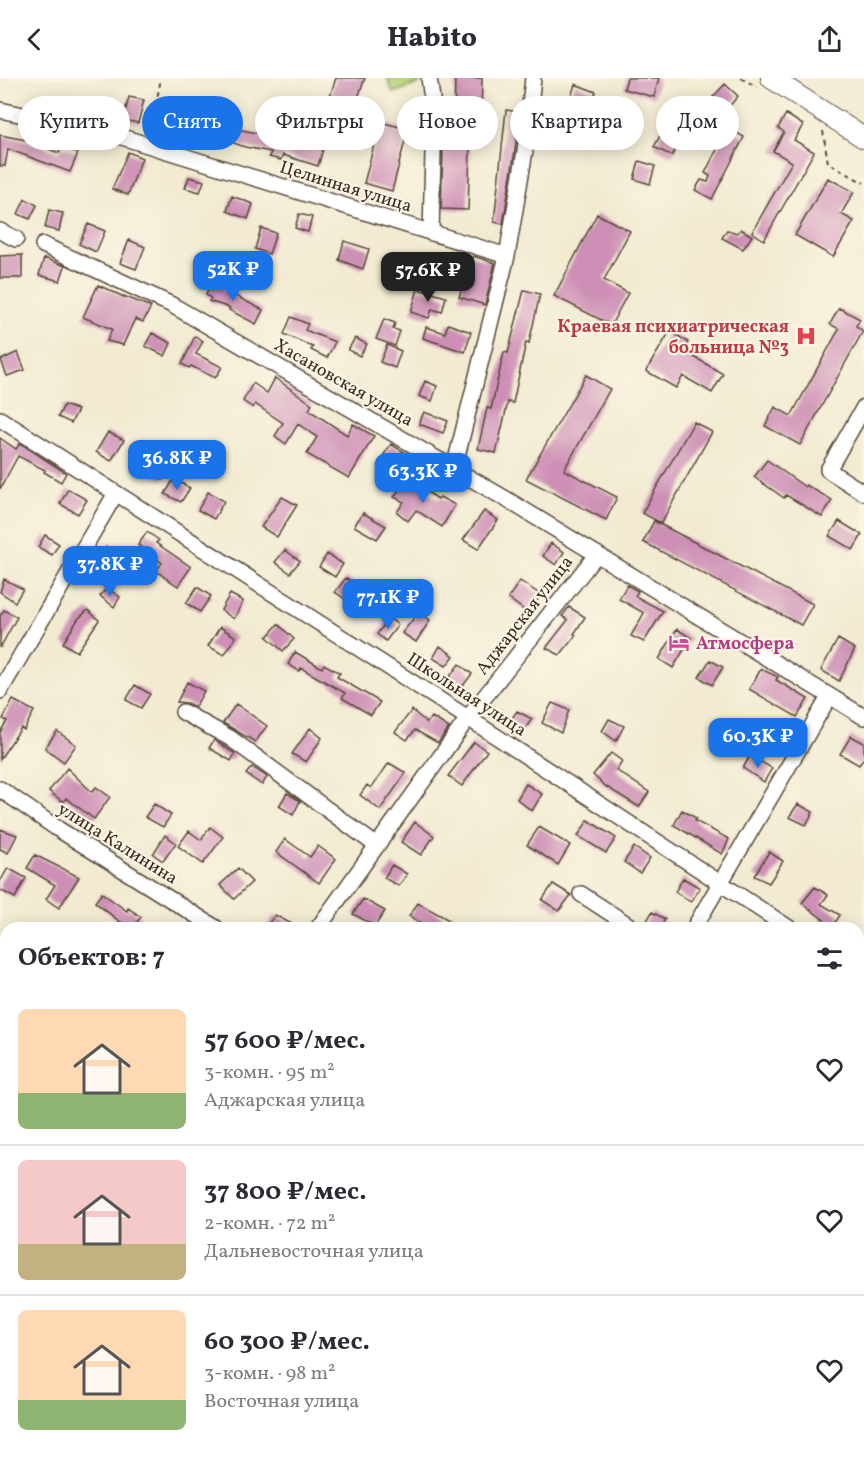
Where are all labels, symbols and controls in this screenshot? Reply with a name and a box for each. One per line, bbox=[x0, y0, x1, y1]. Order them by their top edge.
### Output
text: Habito bbox=[387, 20, 477, 58]
icon: back bbox=[18, 23, 51, 56]
icon: share bbox=[813, 23, 846, 56]
chip: Купить bbox=[18, 96, 130, 150]
chip: Снять bbox=[142, 96, 243, 150]
chip: Фильтры bbox=[255, 96, 385, 150]
chip: Новое bbox=[397, 96, 498, 150]
chip: Квартира bbox=[510, 96, 644, 150]
chip: Дом bbox=[656, 96, 739, 150]
street label: Целинная улица bbox=[276, 155, 415, 219]
pin: 52K ₽ bbox=[191, 251, 275, 302]
pin: 57.6K ₽ bbox=[373, 252, 483, 303]
text: 52K ₽ bbox=[207, 256, 259, 284]
text: 57.6K ₽ bbox=[395, 257, 461, 285]
place label: Краевая психиатрическая больница №3 bbox=[557, 315, 789, 361]
hospital icon: Краевая психиатрическая больница №3 bbox=[794, 324, 818, 348]
street label: Хасановская улица bbox=[269, 333, 417, 433]
pin: 36.8K ₽ bbox=[122, 440, 232, 491]
text: 36.8K ₽ bbox=[142, 445, 212, 473]
pin: 63.3K ₽ bbox=[368, 453, 478, 504]
text: 63.3K ₽ bbox=[389, 458, 457, 486]
pin: 37.8K ₽ bbox=[55, 546, 165, 597]
text: 37.8K ₽ bbox=[77, 551, 143, 579]
street label: Аджарская улица bbox=[471, 551, 580, 681]
pin: 77.1K ₽ bbox=[333, 579, 443, 630]
text: 77.1K ₽ bbox=[356, 584, 420, 612]
hotel icon: Атмосфера bbox=[667, 631, 691, 655]
place label: Атмосфера bbox=[696, 632, 794, 657]
street label: Школьная улица bbox=[401, 647, 531, 743]
pin: 60.3K ₽ bbox=[703, 718, 813, 769]
text: 60.3K ₽ bbox=[723, 723, 794, 751]
street label: улица Калинина bbox=[52, 797, 182, 891]
text: Объектов: 7 bbox=[18, 940, 165, 976]
icon: filters bbox=[813, 942, 846, 975]
text: 57 600 ₽/мес. bbox=[204, 1023, 366, 1059]
icon: home bbox=[66, 1033, 138, 1105]
icon: heart bbox=[813, 1053, 846, 1086]
text: 3-комн. · 95 m² bbox=[204, 1059, 335, 1087]
text: Аджарская улица bbox=[204, 1087, 365, 1115]
text: 37 800 ₽/мес. bbox=[204, 1174, 367, 1210]
icon: home bbox=[66, 1184, 138, 1256]
icon: heart bbox=[813, 1204, 846, 1237]
text: 2-комн. · 72 m² bbox=[204, 1210, 335, 1238]
text: Дальневосточная улица bbox=[204, 1238, 424, 1266]
text: 60 300 ₽/мес. bbox=[204, 1324, 370, 1360]
icon: home bbox=[66, 1334, 138, 1406]
icon: heart bbox=[813, 1354, 846, 1387]
text: 3-комн. · 98 m² bbox=[204, 1360, 336, 1388]
text: Восточная улица bbox=[204, 1388, 359, 1416]

